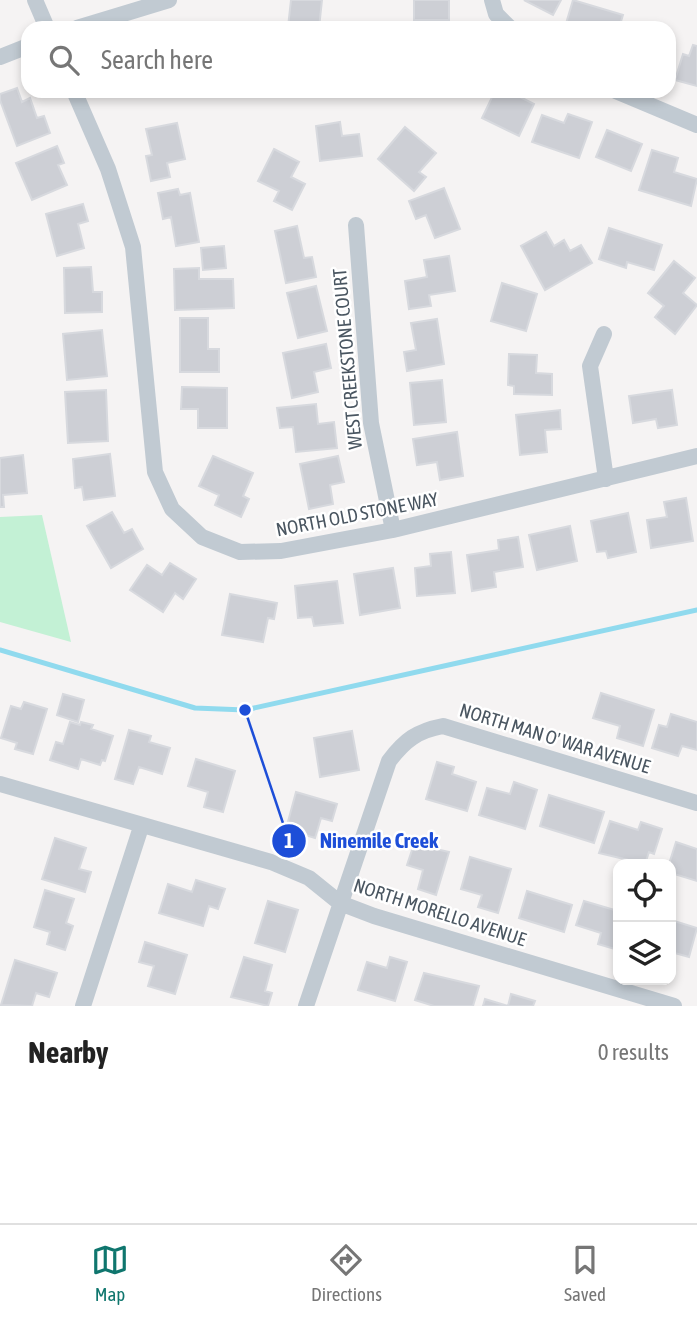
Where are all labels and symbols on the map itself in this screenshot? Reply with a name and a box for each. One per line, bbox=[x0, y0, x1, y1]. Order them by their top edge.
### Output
street label: WEST CREEKSTONE COURT bbox=[328, 267, 366, 450]
street label: NORTH OLD STONE WAY bbox=[274, 487, 440, 541]
street label: NORTH MAN O' WAR AVENUE bbox=[457, 699, 653, 777]
callout: Ninemile Creek bbox=[271, 820, 453, 862]
text: 1 bbox=[284, 828, 294, 852]
text: Ninemile Creek bbox=[320, 828, 439, 852]
street label: NORTH MORELLO AVENUE bbox=[351, 874, 529, 950]

